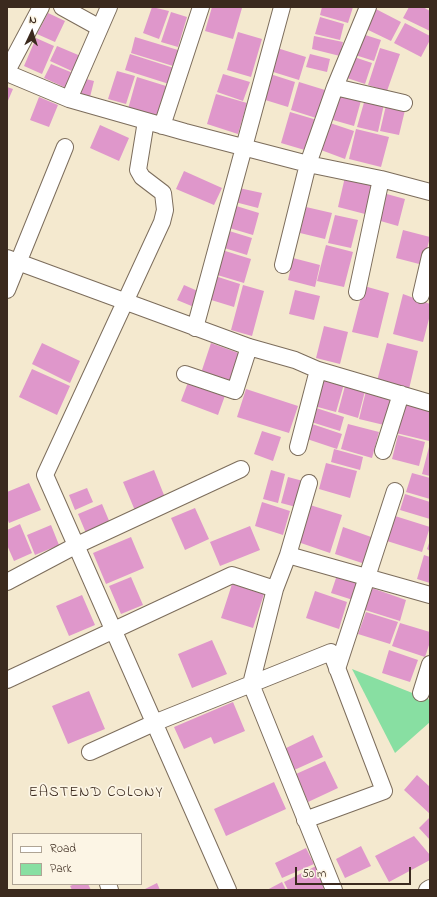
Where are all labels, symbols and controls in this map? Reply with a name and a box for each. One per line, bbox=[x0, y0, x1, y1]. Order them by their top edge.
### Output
north arrow bbox=[12, 12, 52, 52]
text: N bbox=[29, 12, 37, 28]
district label: EASTEND COLONY bbox=[29, 785, 163, 803]
legend bbox=[12, 833, 142, 885]
text: Road bbox=[50, 840, 76, 858]
scale bar bbox=[297, 859, 413, 885]
text: Park bbox=[50, 860, 72, 878]
text: 50 m bbox=[302, 865, 326, 883]

